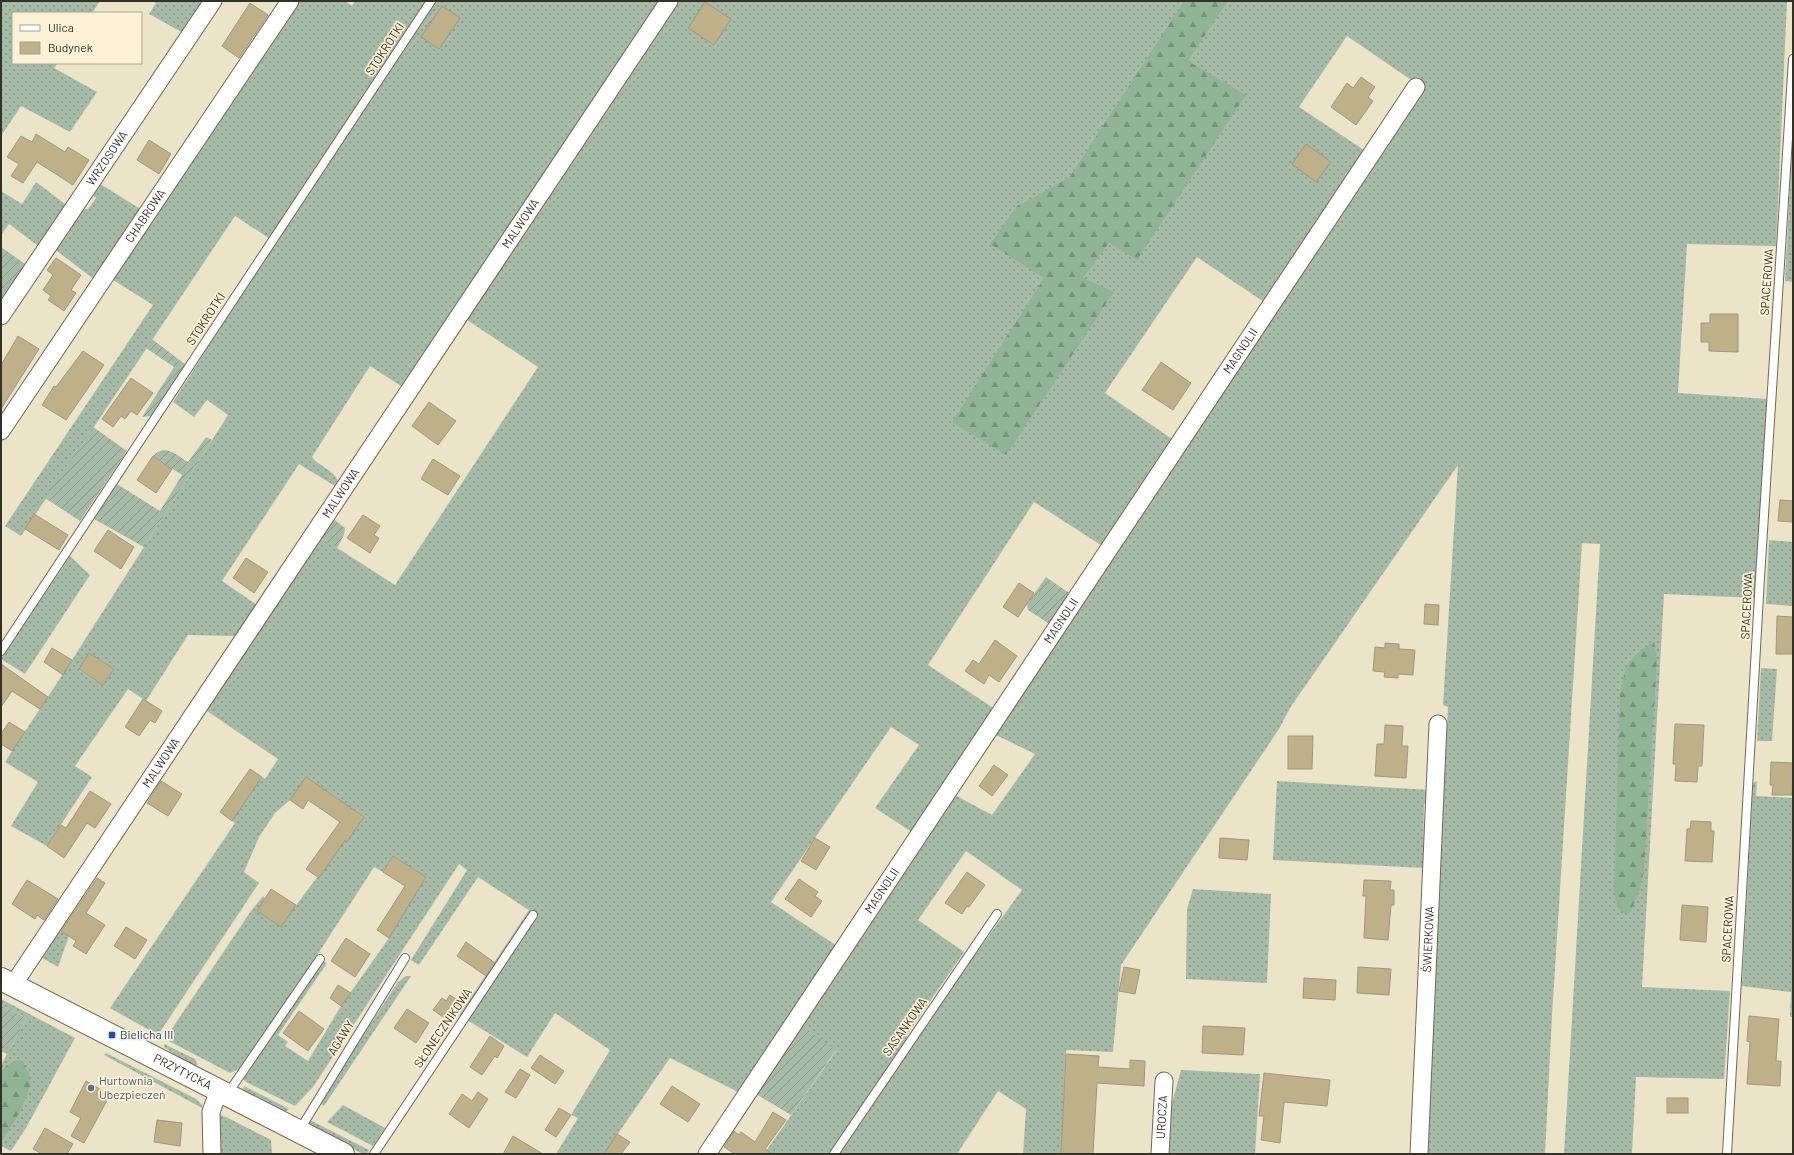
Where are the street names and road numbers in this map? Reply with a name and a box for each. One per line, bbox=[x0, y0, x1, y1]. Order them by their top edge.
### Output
street label: STOKROTKI bbox=[362, 20, 406, 77]
street label: WRZOSOWA bbox=[83, 128, 130, 188]
street label: CHABROWA bbox=[122, 186, 168, 245]
street label: MALWOWA bbox=[498, 196, 541, 251]
street label: SPACEROWA bbox=[1757, 248, 1775, 316]
street label: STOKROTKI bbox=[183, 290, 227, 347]
street label: MAGNOLII bbox=[1220, 325, 1260, 376]
street label: MALWOWA bbox=[318, 465, 362, 520]
street label: SPACEROWA bbox=[1737, 572, 1755, 640]
street label: MAGNOLII bbox=[1040, 595, 1081, 646]
street label: MALWOWA bbox=[139, 735, 182, 790]
street label: MAGNOLII bbox=[861, 865, 901, 916]
street label: SPACEROWA bbox=[1718, 895, 1736, 963]
street label: ŚWIERKOWA bbox=[1419, 906, 1436, 973]
street label: SŁONECZNIKOWA bbox=[410, 985, 474, 1070]
street label: SASANKOWA bbox=[879, 995, 929, 1058]
street label: AGAWY bbox=[324, 1017, 356, 1058]
street label: PRZYTYCKA bbox=[152, 1050, 214, 1092]
street label: UROCZA bbox=[1153, 1095, 1169, 1139]

